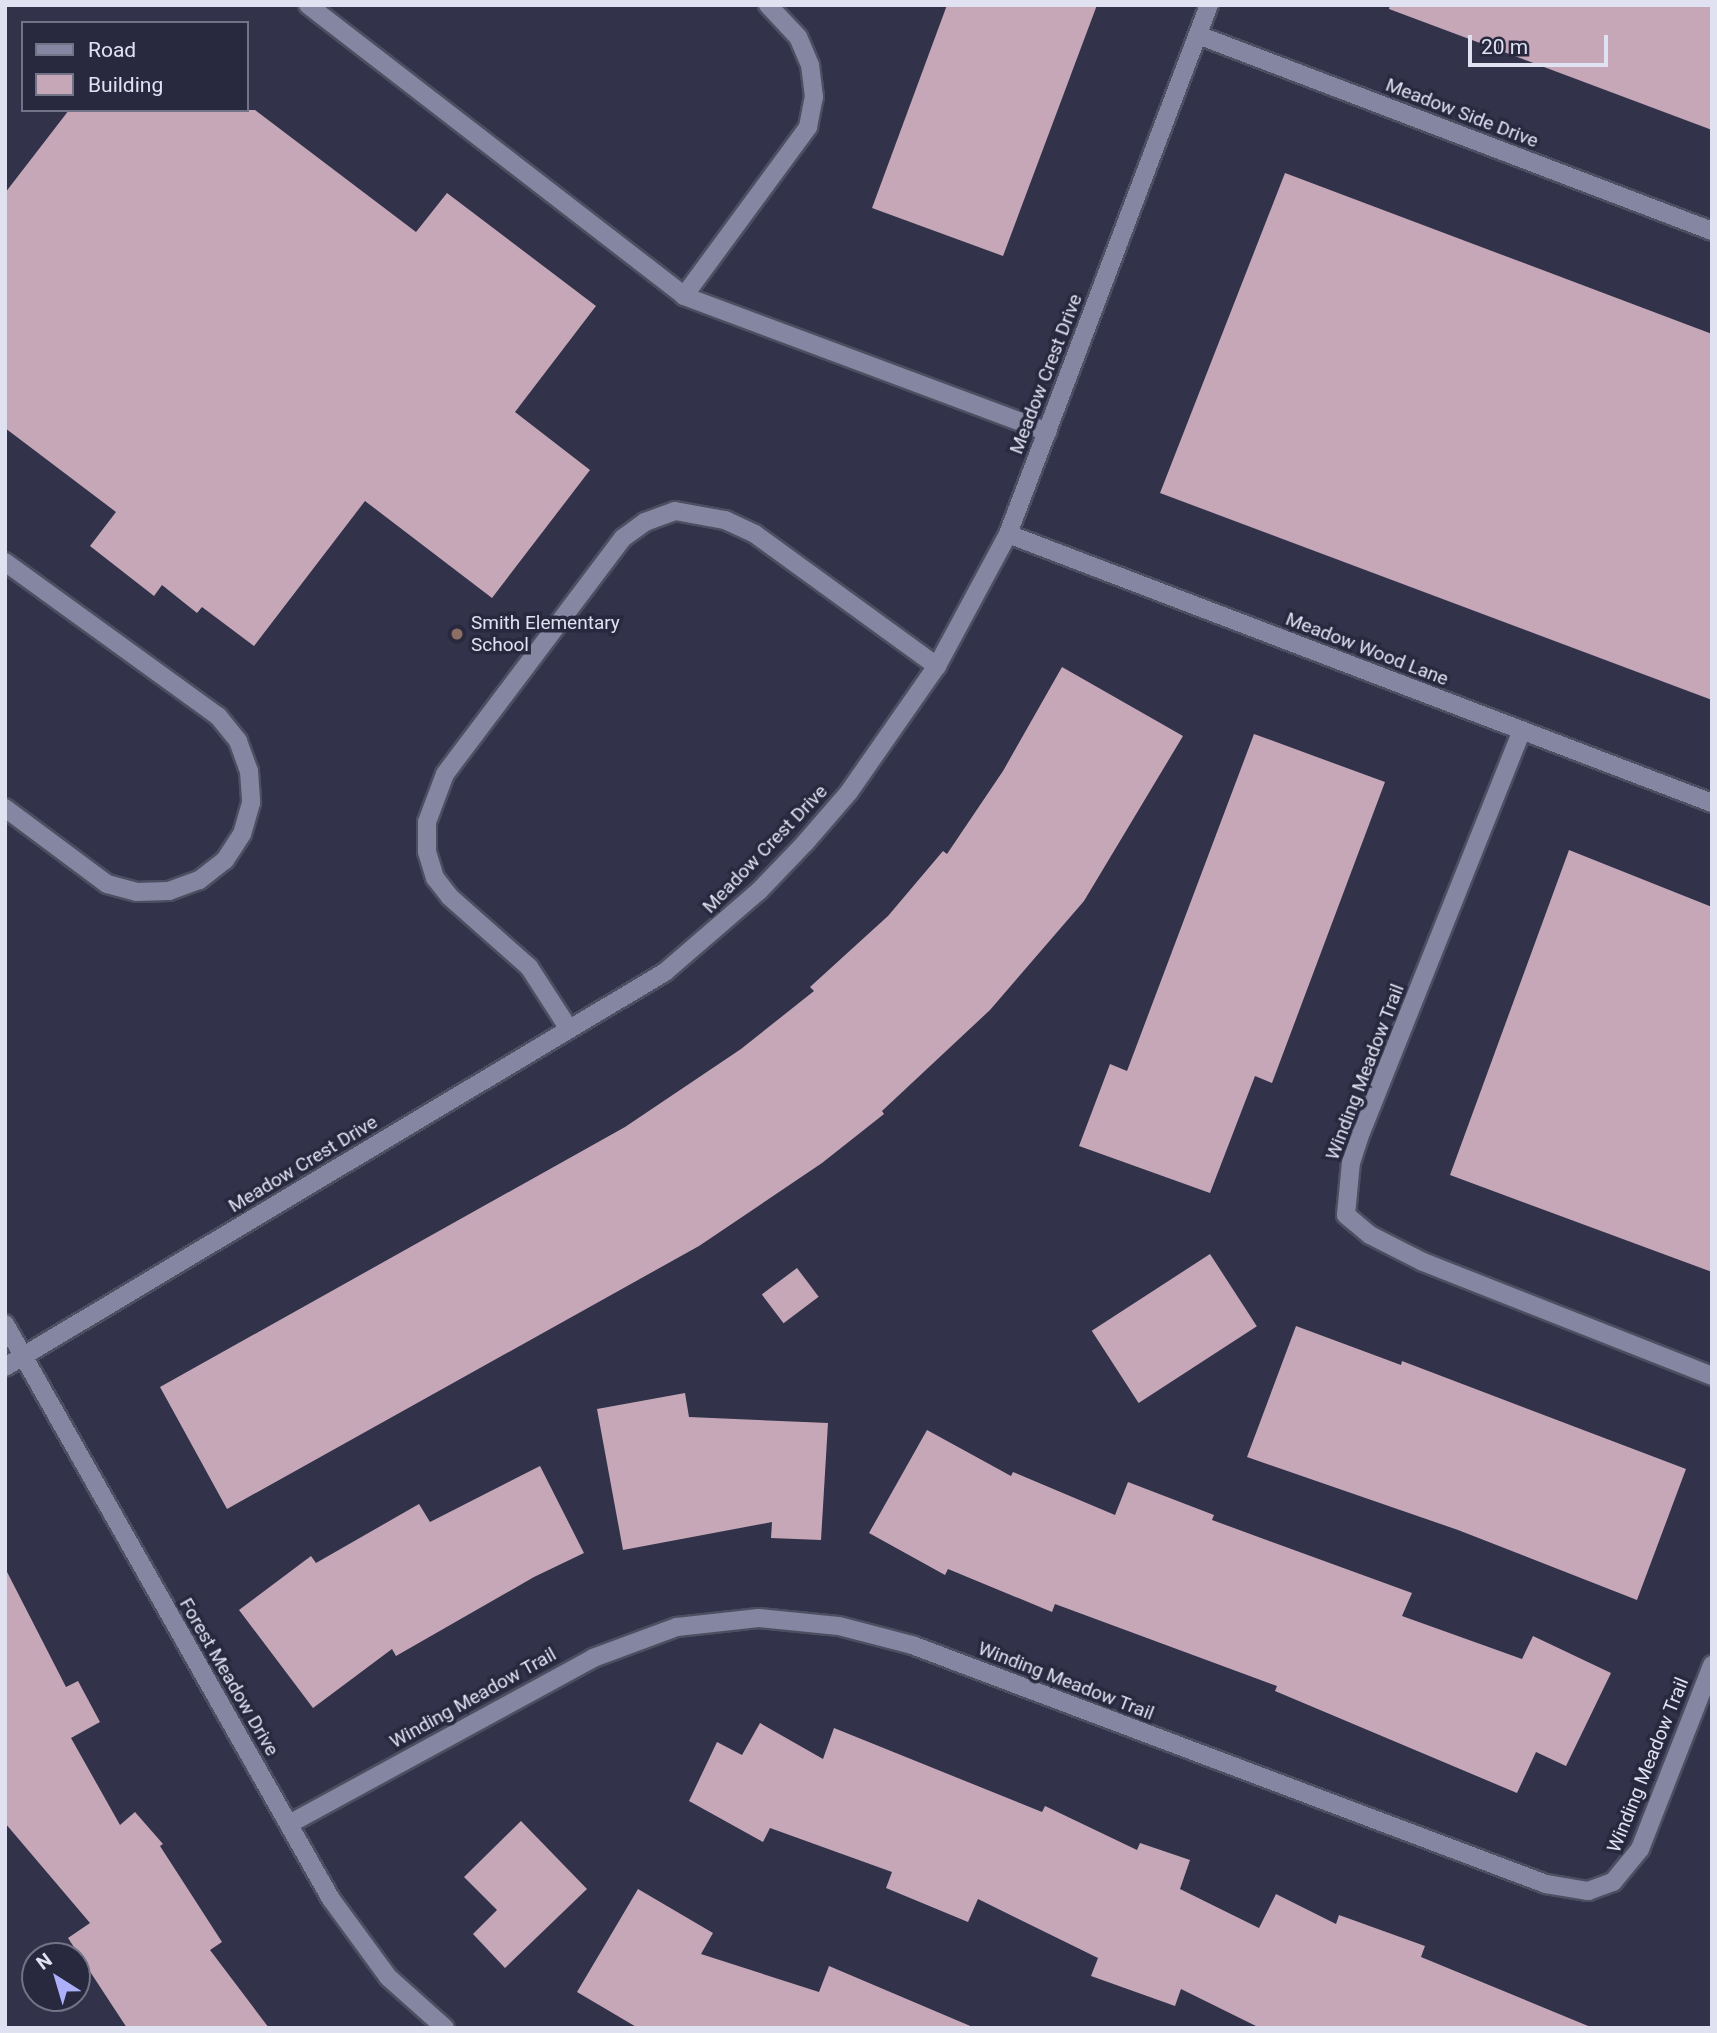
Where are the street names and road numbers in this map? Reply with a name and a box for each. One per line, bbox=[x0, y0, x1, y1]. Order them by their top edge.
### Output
street label: Meadow Side Drive bbox=[1382, 73, 1542, 153]
street label: Meadow Crest Drive bbox=[1005, 291, 1087, 457]
street label: Meadow Wood Lane bbox=[1282, 607, 1452, 691]
street label: Meadow Crest Drive bbox=[698, 780, 832, 918]
street label: Winding Meadow Trail bbox=[1321, 981, 1409, 1163]
street label: Meadow Crest Drive bbox=[224, 1111, 382, 1217]
street label: Forest Meadow Drive bbox=[175, 1594, 283, 1760]
street label: Winding Meadow Trail bbox=[975, 1637, 1157, 1725]
street label: Winding Meadow Trail bbox=[386, 1643, 560, 1753]
street label: Winding Meadow Trail bbox=[1602, 1674, 1694, 1856]

